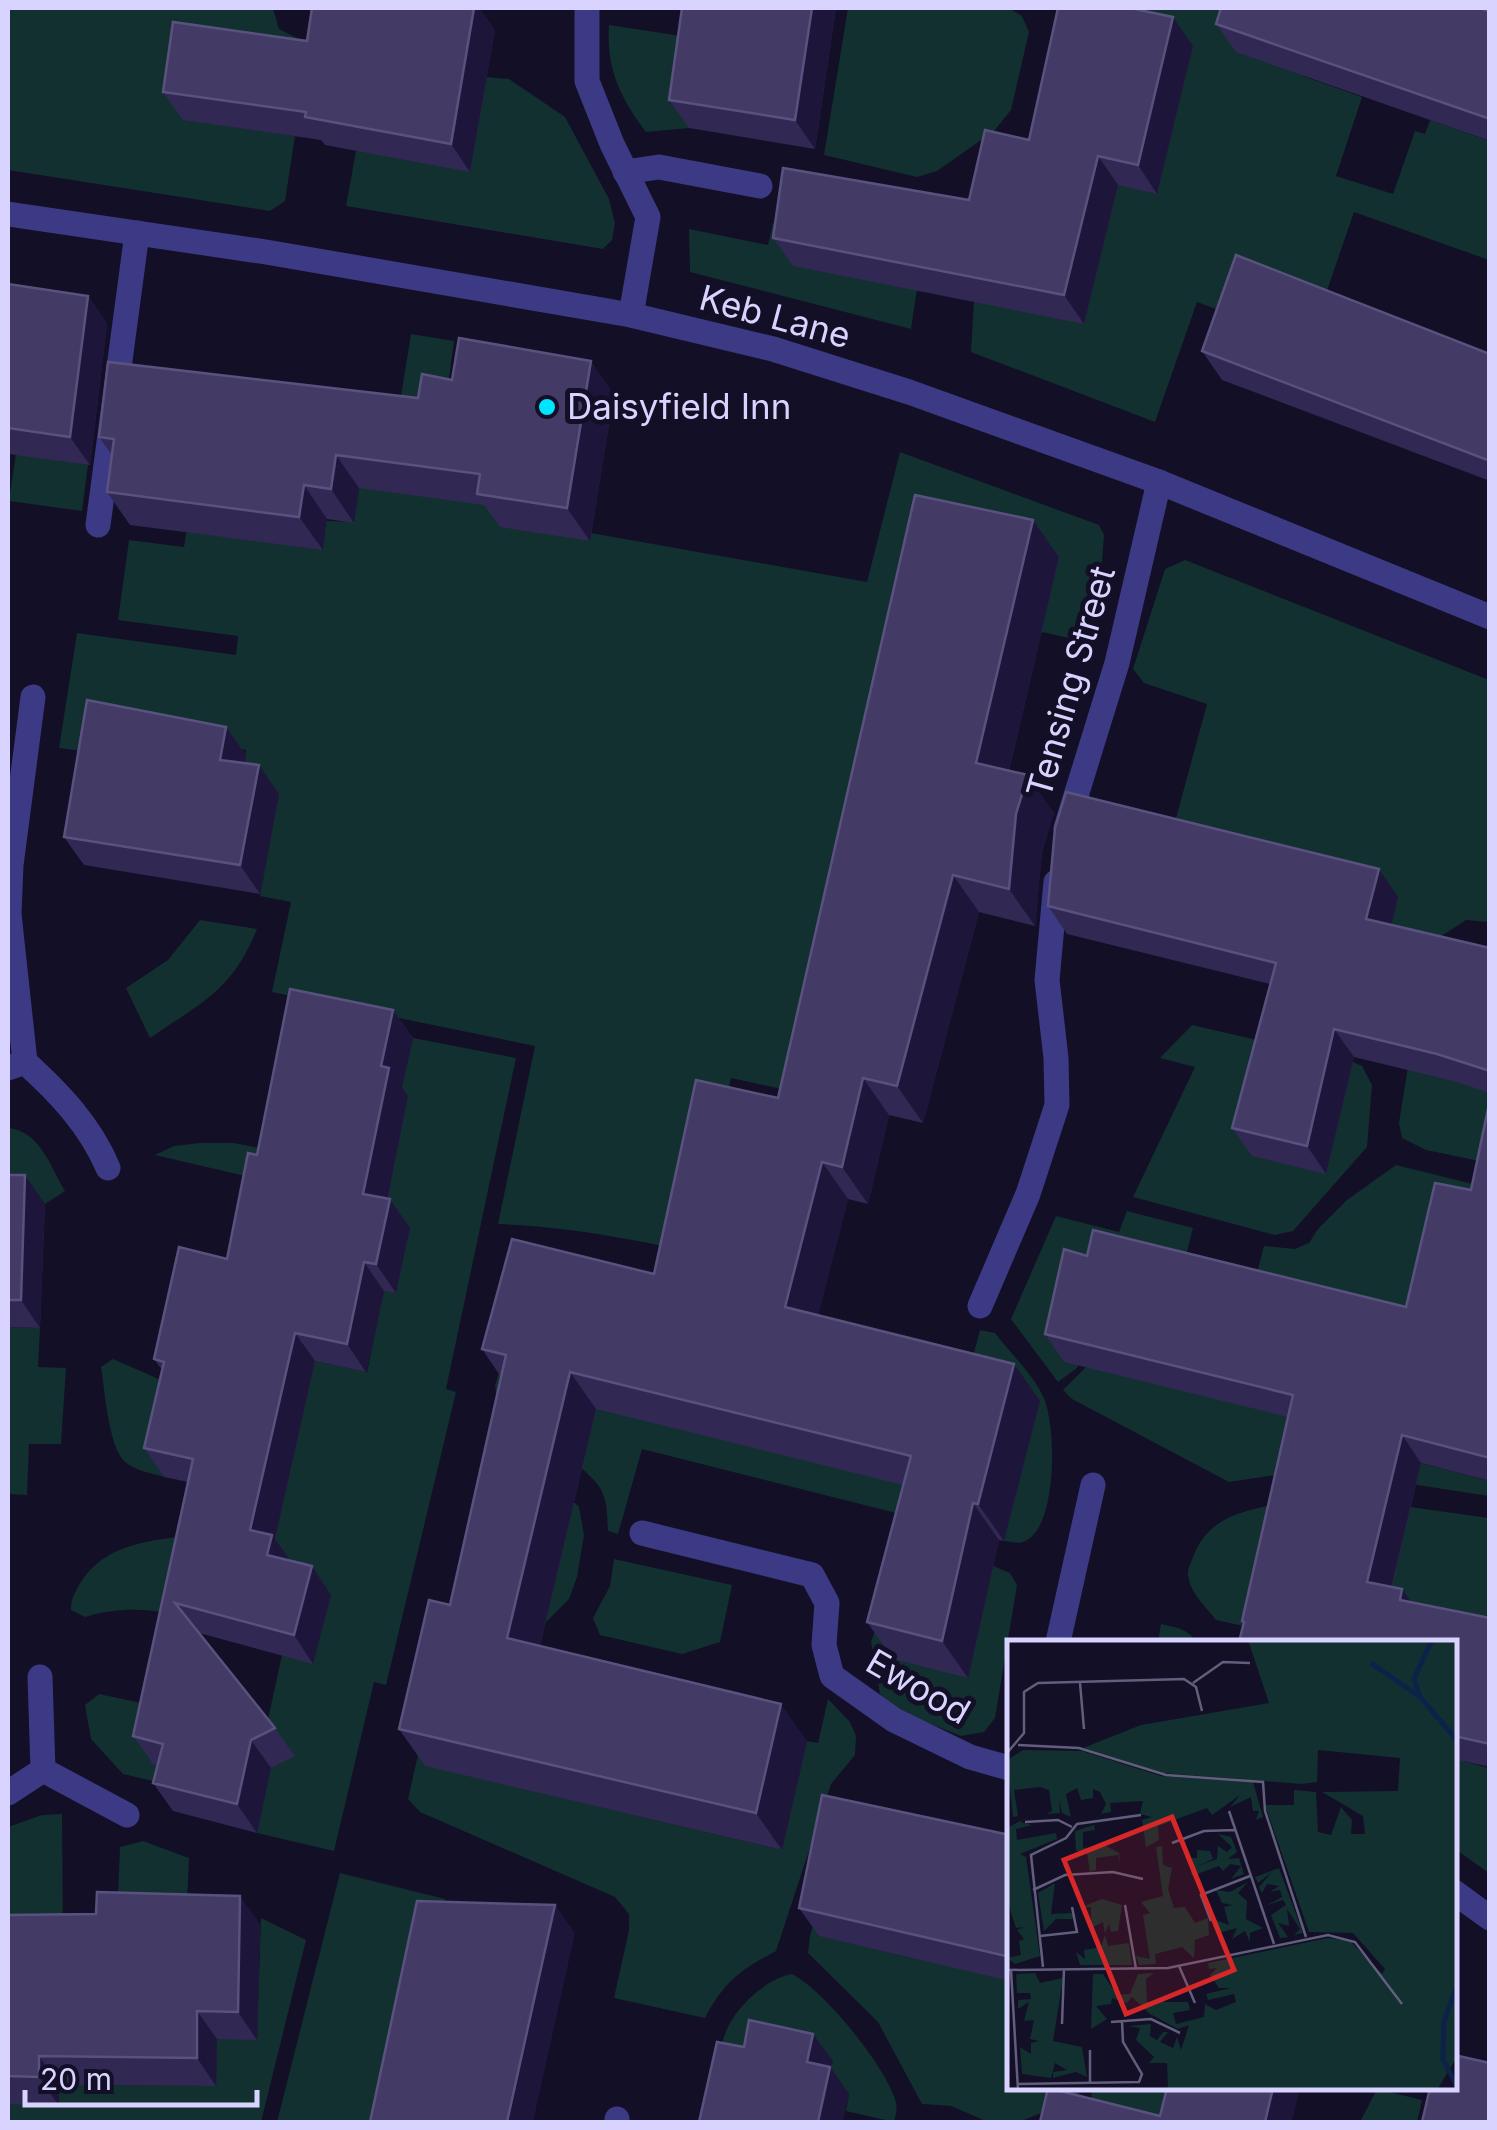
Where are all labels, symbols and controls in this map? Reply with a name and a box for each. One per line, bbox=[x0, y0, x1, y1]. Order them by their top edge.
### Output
street label: Keb Lane bbox=[695, 276, 855, 356]
place label: Daisyfield Inn bbox=[567, 385, 791, 427]
marker: Daisyfield Inn bbox=[536, 396, 558, 418]
street label: Tensing Street bbox=[1017, 561, 1123, 802]
street label: Ewood bbox=[859, 1640, 978, 1732]
inset map bbox=[1007, 1640, 1457, 2090]
scale bar bbox=[25, 2045, 258, 2107]
text: 20 m bbox=[40, 2061, 112, 2097]

